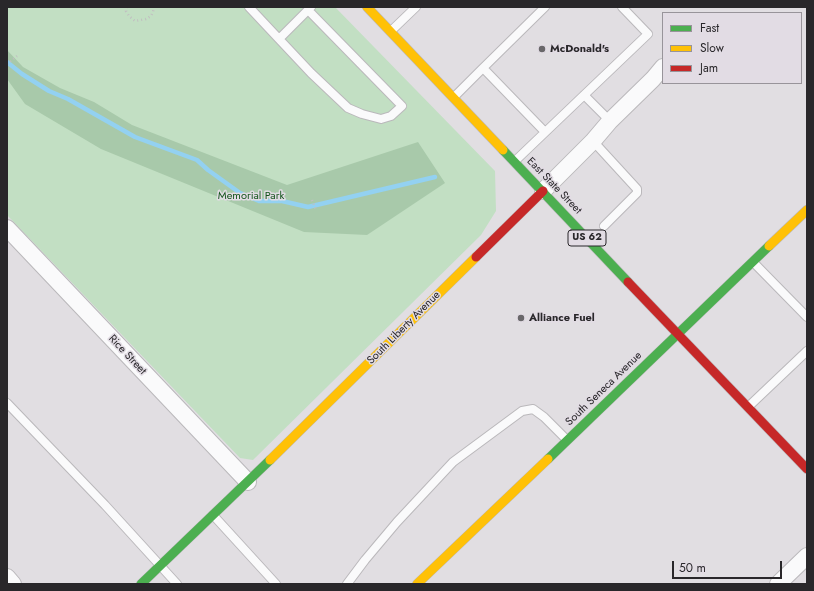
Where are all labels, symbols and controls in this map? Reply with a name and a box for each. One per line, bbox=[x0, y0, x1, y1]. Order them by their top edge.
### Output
legend bbox=[662, 12, 802, 84]
text: Fast bbox=[700, 19, 719, 37]
text: Slow bbox=[700, 39, 724, 57]
place label: McDonald's bbox=[550, 42, 609, 56]
marker: McDonald's bbox=[537, 44, 547, 54]
text: Jam bbox=[700, 59, 718, 77]
street label: East State Street bbox=[524, 155, 584, 217]
park label: Memorial Park bbox=[218, 189, 284, 203]
road number: US 62 bbox=[568, 230, 606, 246]
street label: South Liberty Avenue bbox=[365, 289, 443, 367]
place label: Alliance Fuel bbox=[529, 311, 595, 325]
marker: Alliance Fuel bbox=[516, 313, 526, 323]
street label: Rice Street bbox=[105, 332, 149, 378]
street label: South Seneca Avenue bbox=[563, 349, 645, 429]
scale bar bbox=[674, 553, 784, 579]
text: 50 m bbox=[679, 559, 706, 577]

